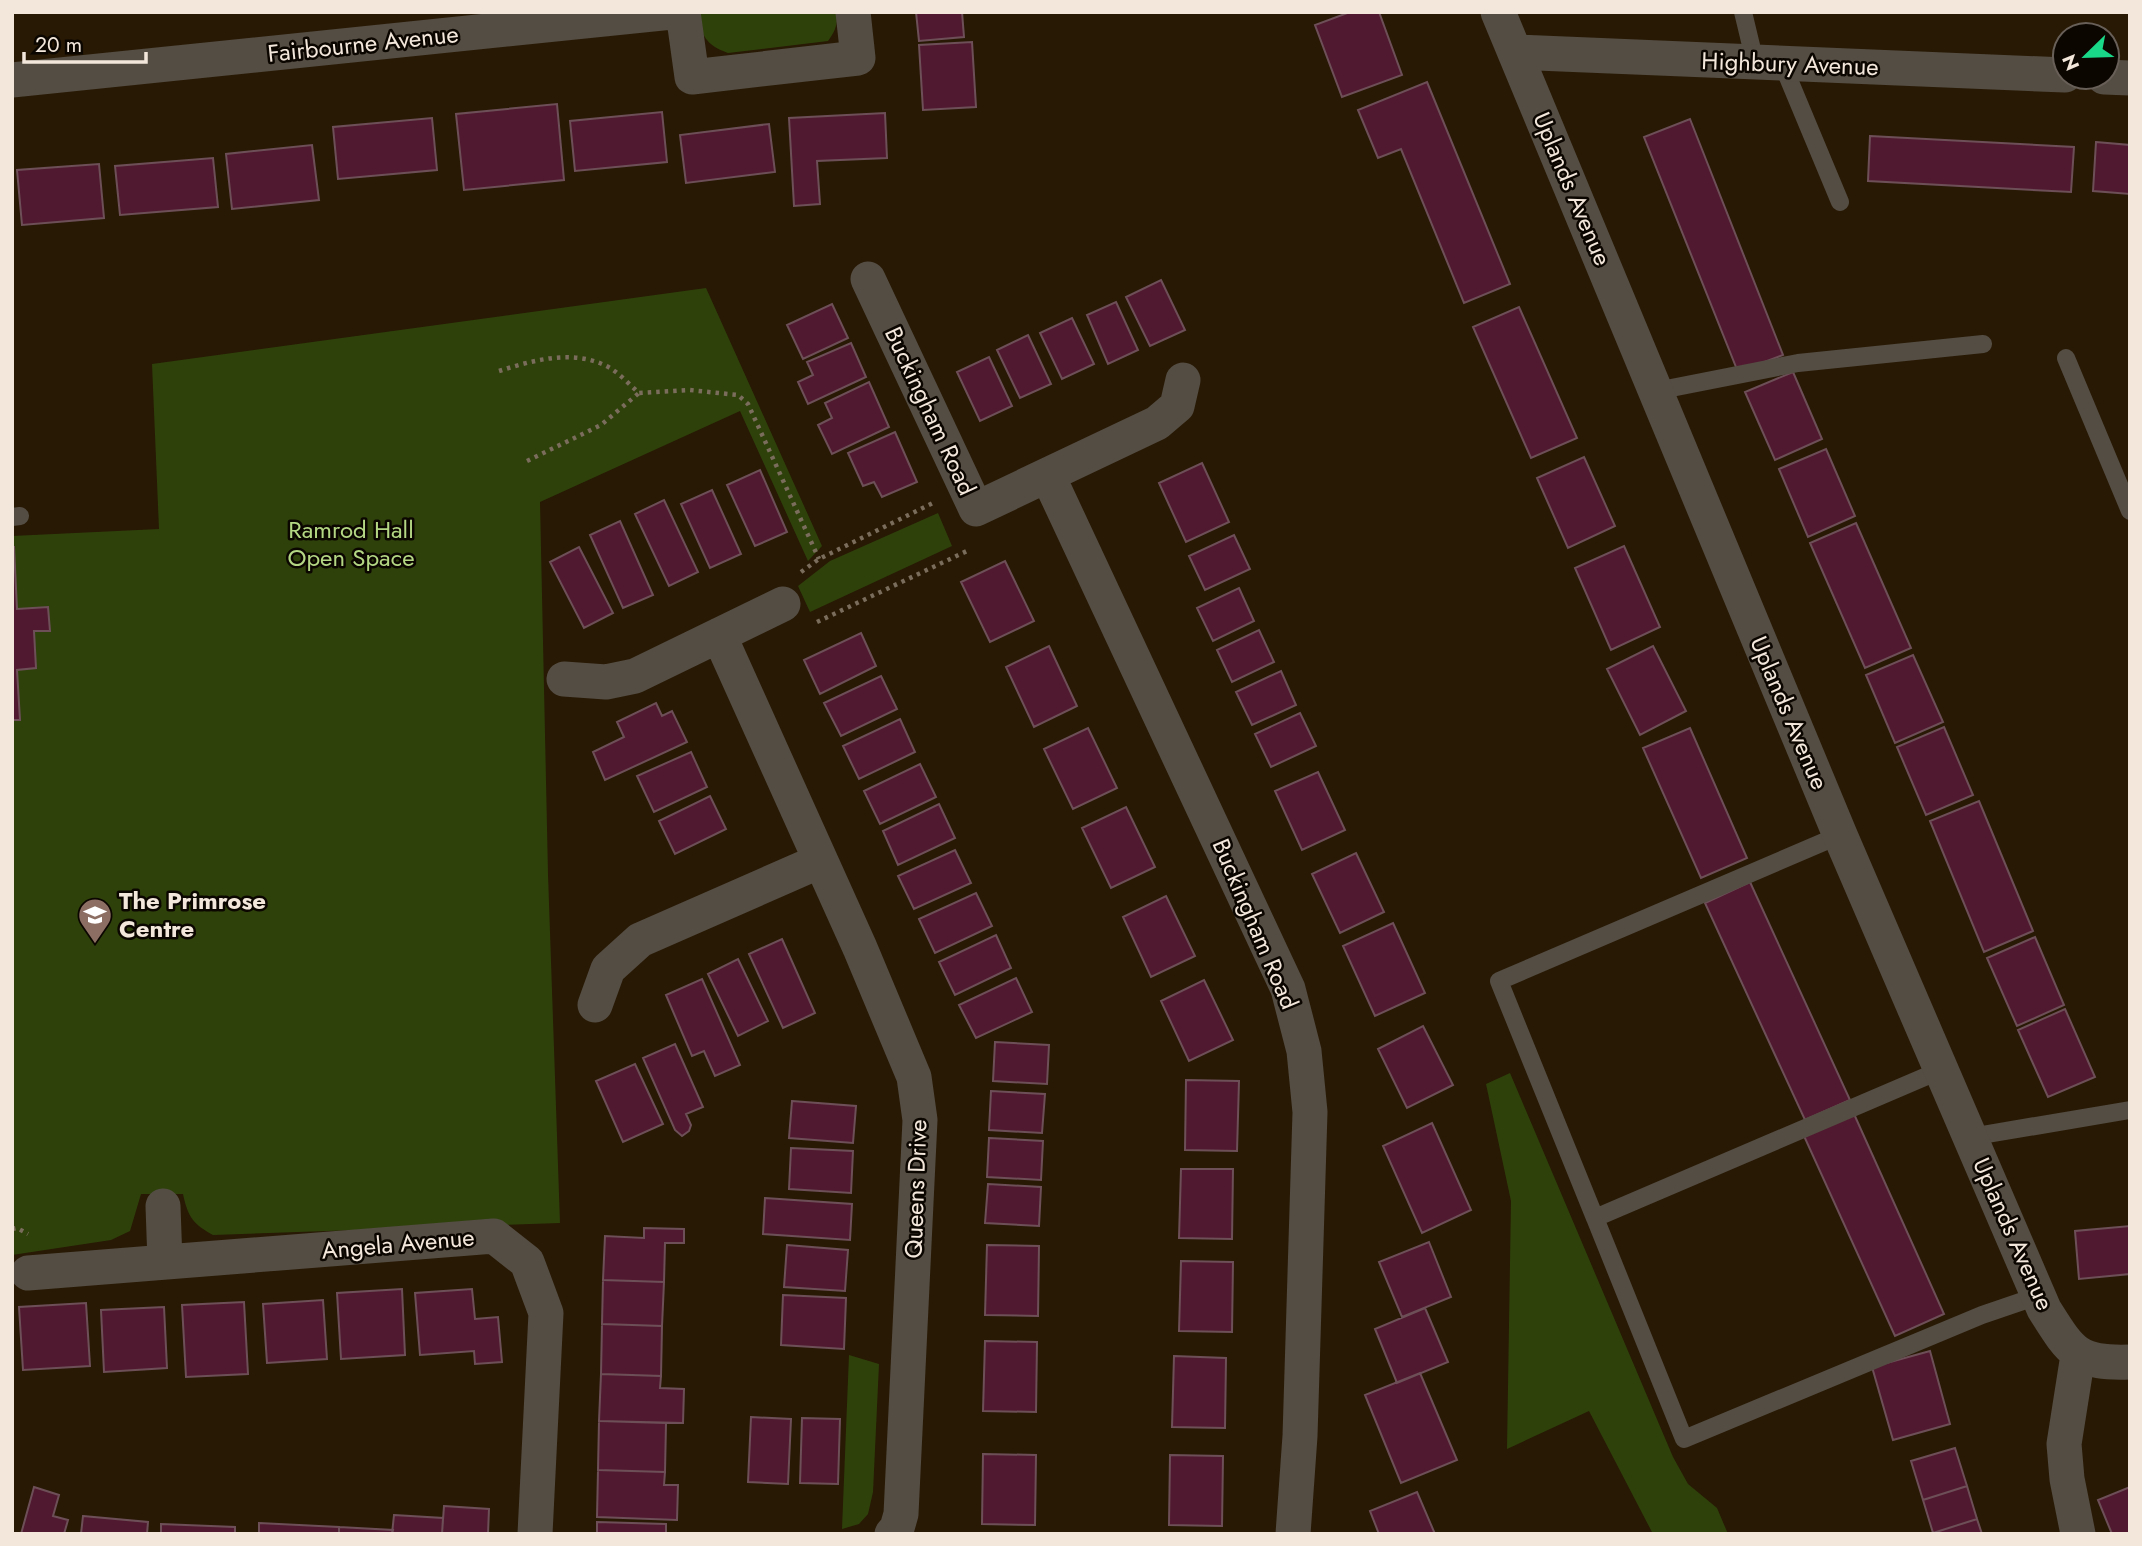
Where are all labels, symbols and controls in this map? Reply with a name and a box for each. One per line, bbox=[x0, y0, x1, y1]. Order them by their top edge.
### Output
street label: Fairbourne Avenue bbox=[266, 16, 460, 71]
scale bar bbox=[24, 21, 147, 65]
north arrow bbox=[2051, 21, 2121, 91]
text: 20 m bbox=[35, 30, 82, 60]
street label: Highbury Avenue bbox=[1701, 43, 1879, 84]
text: N bbox=[2055, 50, 2086, 75]
street label: Uplands Avenue bbox=[1524, 107, 1621, 271]
street label: Buckingham Road bbox=[876, 321, 985, 501]
park label: Ramrod Hall Open Space bbox=[287, 512, 415, 575]
street label: Uplands Avenue bbox=[1741, 631, 1838, 795]
street label: Buckingham Road bbox=[1204, 833, 1307, 1015]
place label: The Primrose Centre bbox=[119, 883, 266, 946]
school or university icon: The Primrose Centre bbox=[76, 896, 114, 945]
street label: Queens Drive bbox=[896, 1119, 935, 1259]
street label: Uplands Avenue bbox=[1964, 1152, 2063, 1316]
street label: Angela Avenue bbox=[320, 1219, 476, 1268]

